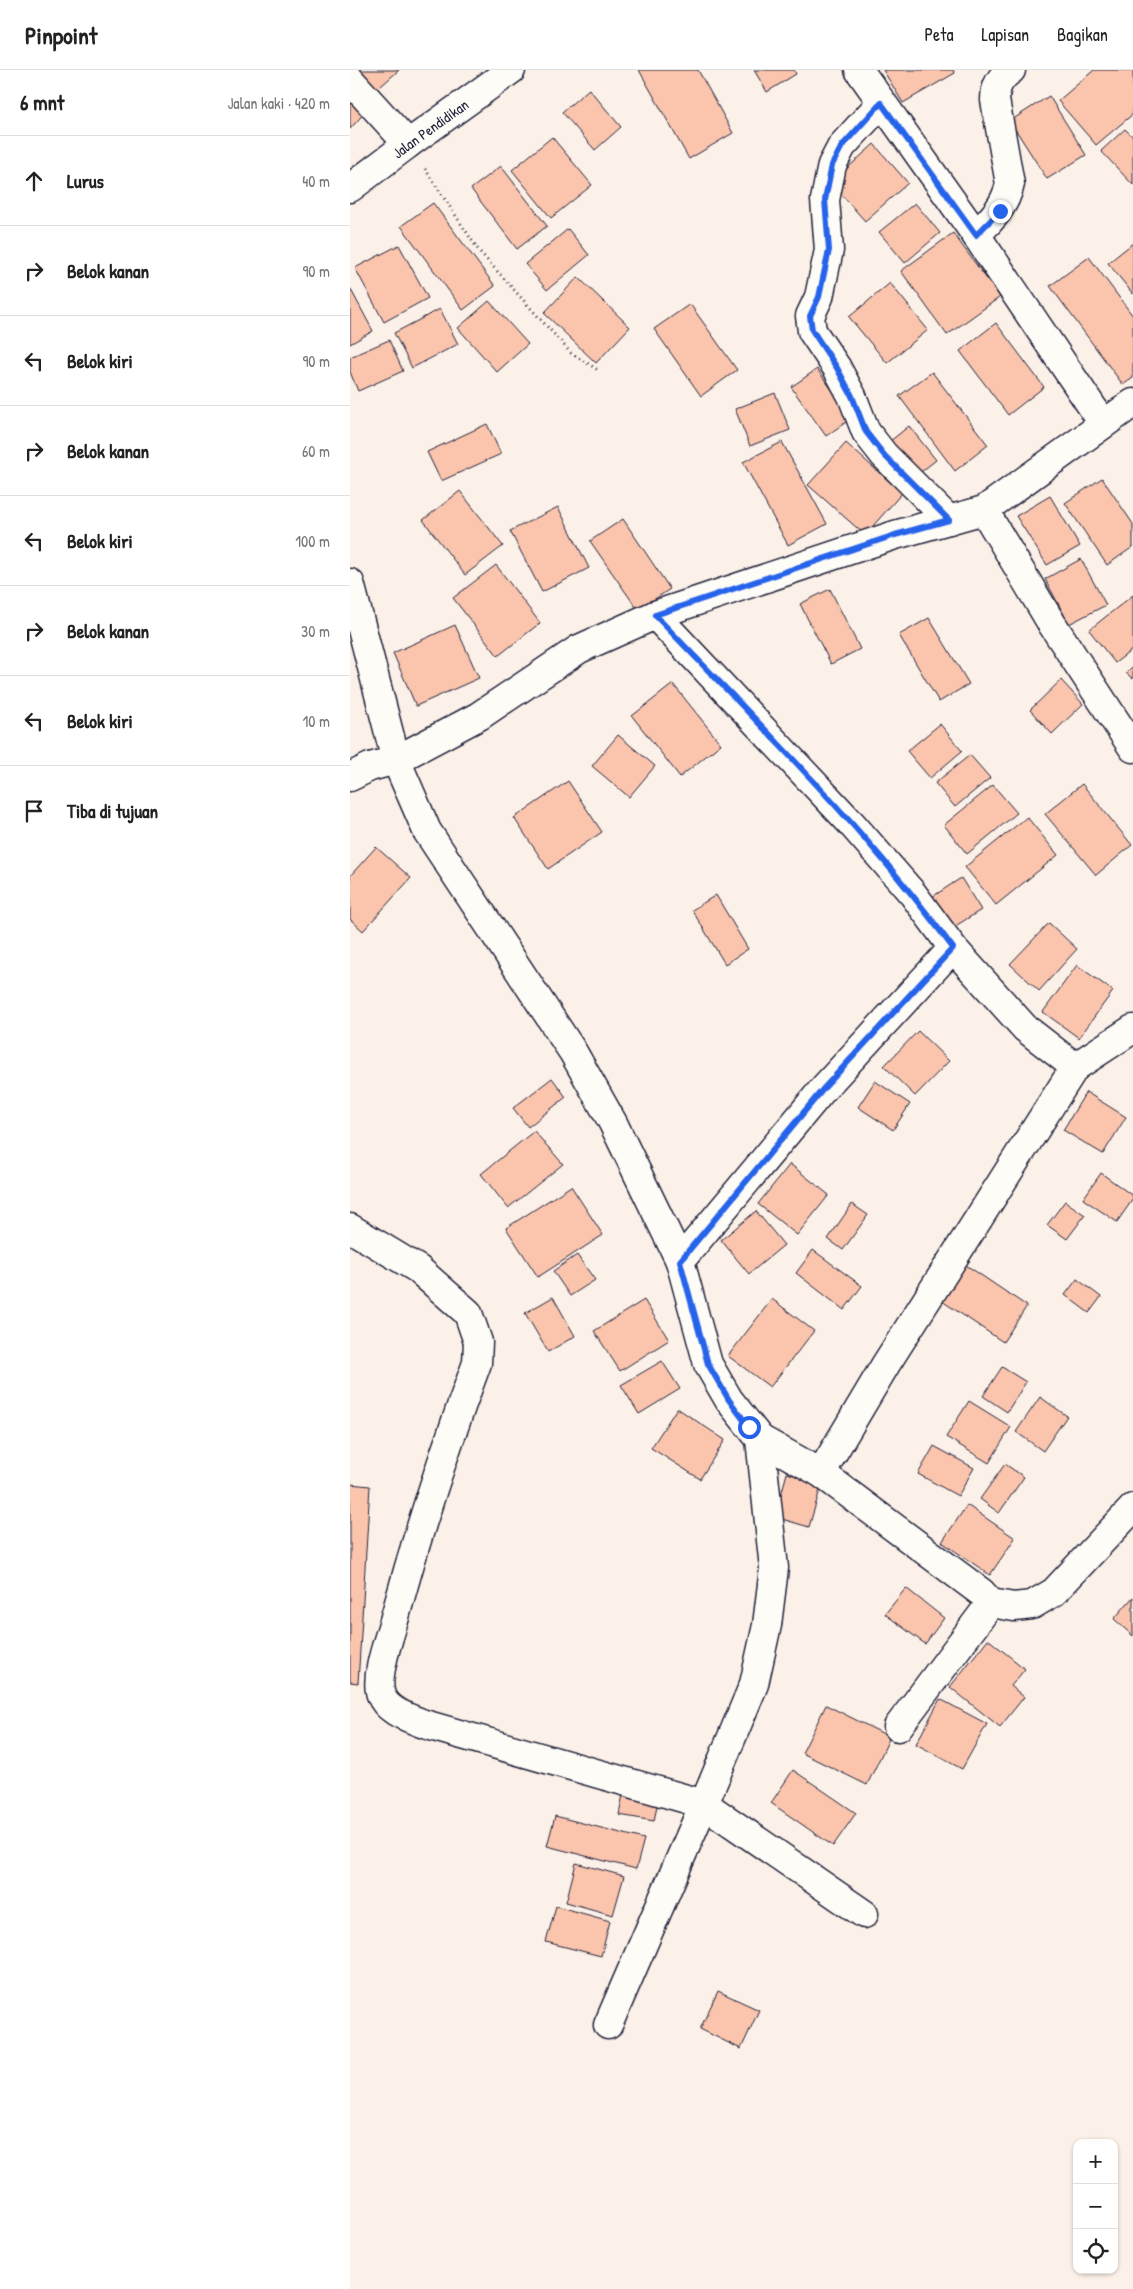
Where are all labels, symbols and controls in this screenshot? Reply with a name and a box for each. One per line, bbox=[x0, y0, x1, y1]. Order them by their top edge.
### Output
text: Pinpoint bbox=[25, 19, 97, 51]
text: Peta bbox=[924, 22, 953, 47]
text: Lapisan bbox=[981, 22, 1029, 47]
text: Bagikan bbox=[1057, 22, 1108, 47]
text: 6 mnt bbox=[20, 88, 64, 117]
text: Jalan kaki · 420 m bbox=[227, 92, 330, 114]
street label: Jalan Pendidikan bbox=[388, 94, 473, 163]
icon: ahead bbox=[20, 167, 48, 195]
text: Lurus bbox=[67, 168, 104, 194]
text: 40 m bbox=[302, 170, 330, 192]
route end bbox=[989, 200, 1012, 223]
icon: right bbox=[20, 257, 48, 285]
text: Belok kanan bbox=[67, 258, 149, 284]
text: 90 m bbox=[302, 260, 330, 282]
icon: left bbox=[20, 347, 48, 375]
text: Belok kiri bbox=[67, 348, 133, 374]
text: 90 m bbox=[302, 350, 330, 372]
icon: right bbox=[20, 437, 48, 465]
text: Belok kanan bbox=[67, 438, 149, 464]
text: 60 m bbox=[302, 440, 330, 462]
icon: left bbox=[20, 527, 48, 555]
text: Belok kiri bbox=[67, 528, 133, 554]
text: 100 m bbox=[295, 530, 330, 552]
icon: right bbox=[20, 617, 48, 645]
text: Belok kanan bbox=[67, 618, 149, 644]
text: 30 m bbox=[301, 620, 330, 642]
icon: left bbox=[20, 707, 48, 735]
text: Belok kiri bbox=[67, 708, 133, 734]
text: 10 m bbox=[302, 710, 330, 732]
icon: arrive bbox=[20, 797, 48, 825]
text: Tiba di tujuan bbox=[67, 798, 158, 824]
route start bbox=[738, 1416, 761, 1439]
map controls bbox=[1073, 2139, 1118, 2274]
button: + bbox=[1073, 2139, 1118, 2184]
button: − bbox=[1073, 2184, 1118, 2229]
button: locate bbox=[1073, 2229, 1118, 2274]

